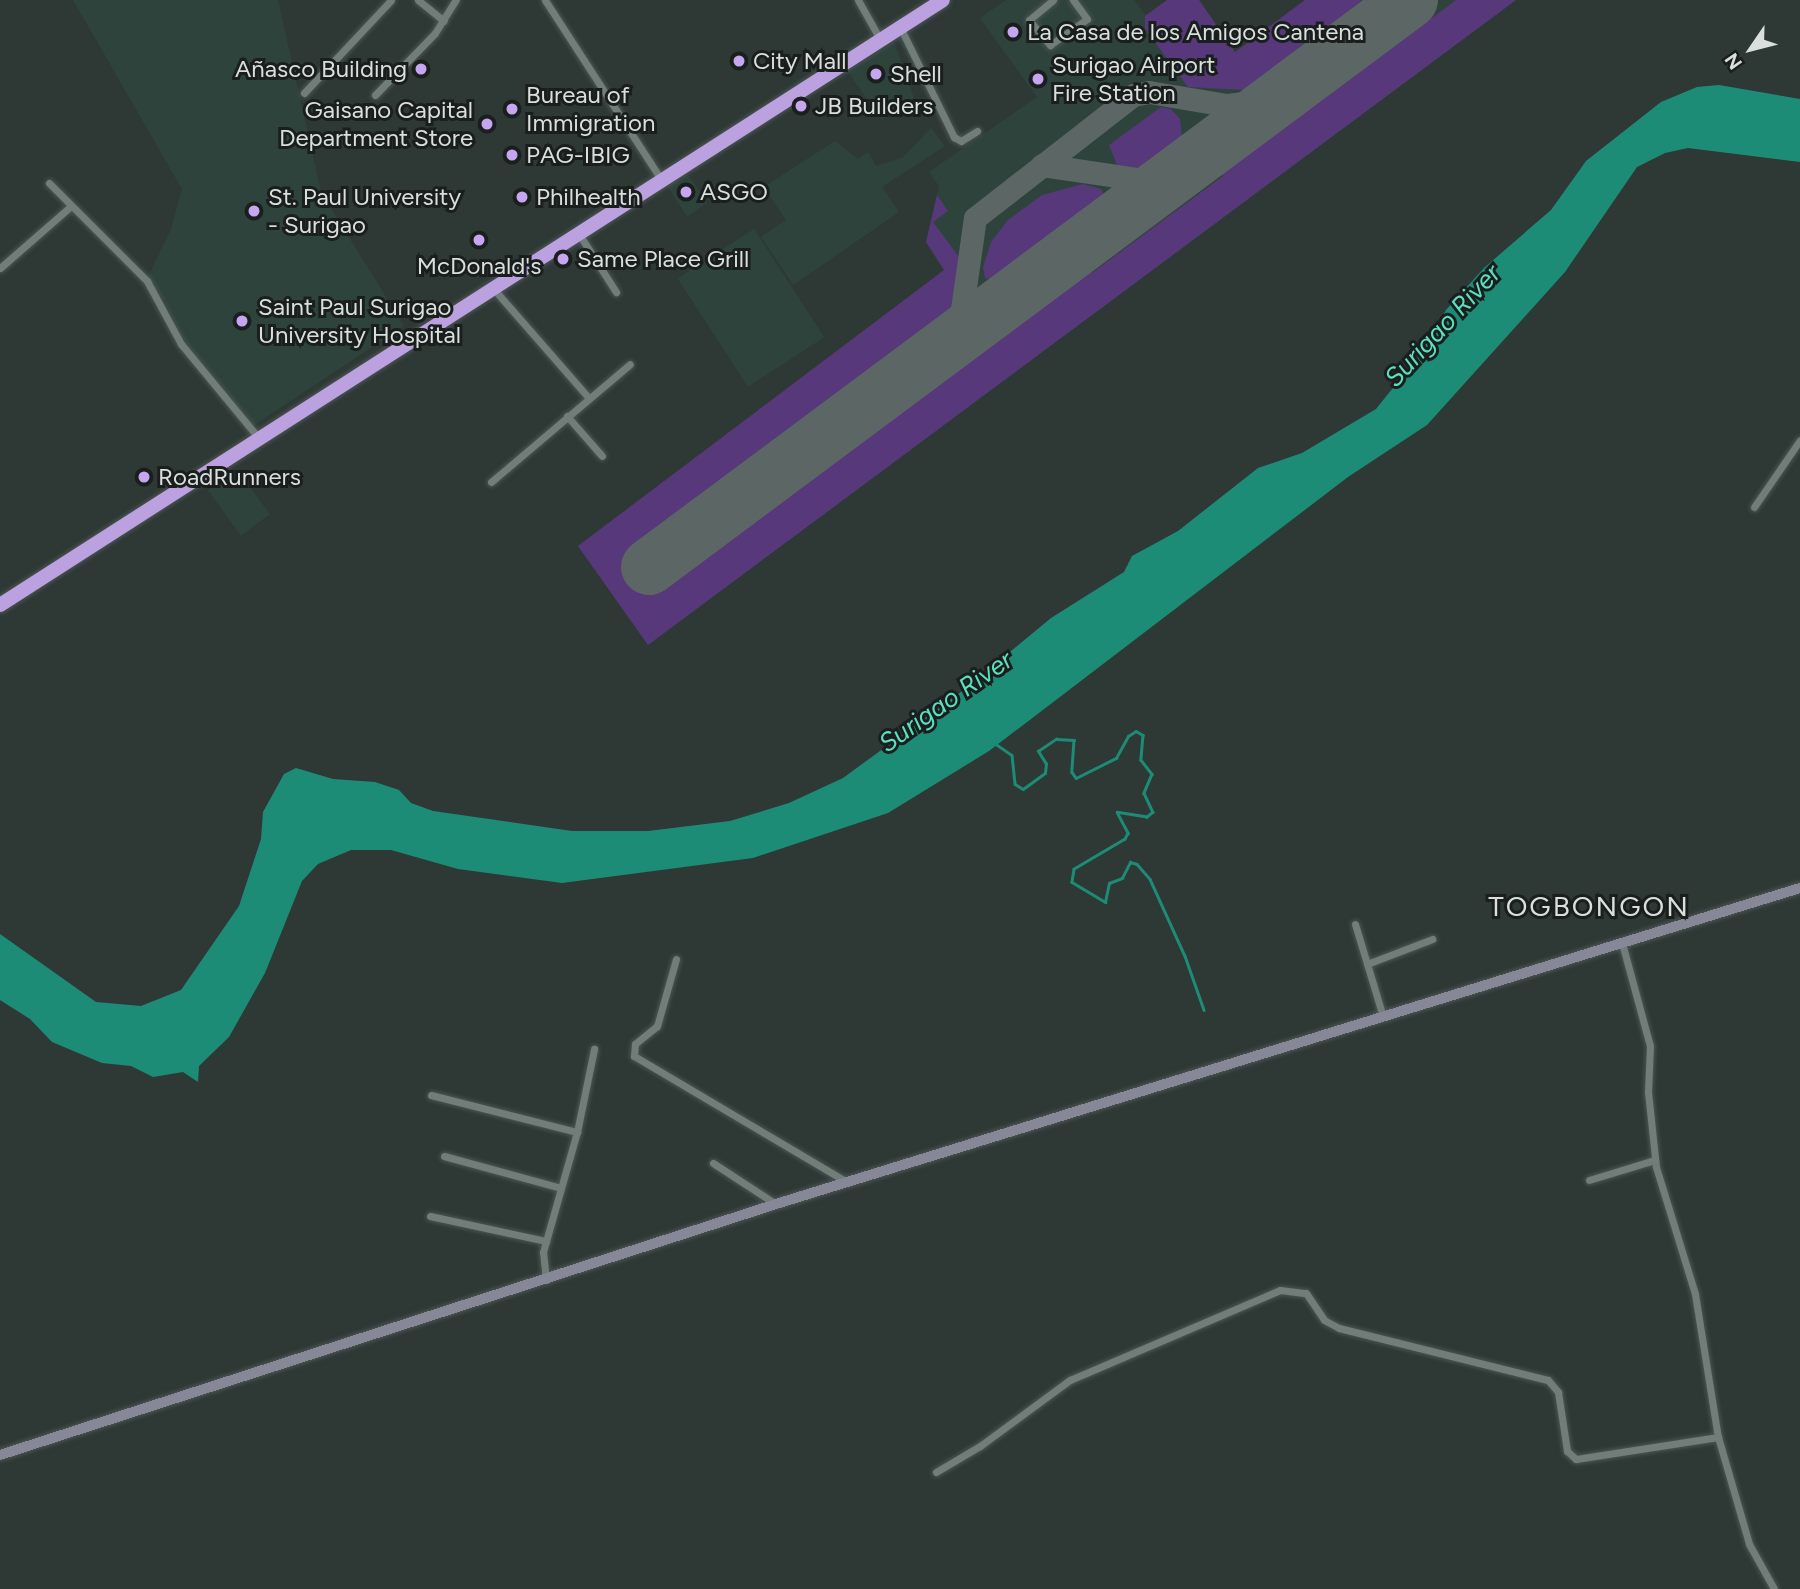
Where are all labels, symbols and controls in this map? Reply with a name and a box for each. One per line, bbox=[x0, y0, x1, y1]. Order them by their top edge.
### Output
north arrow bbox=[1716, 14, 1786, 84]
place label: La Casa de los Amigos Cantena bbox=[1027, 18, 1364, 46]
marker: La Casa de los Amigos Cantena bbox=[1005, 24, 1021, 40]
place label: City Mall bbox=[753, 47, 847, 75]
text: N bbox=[1720, 49, 1747, 74]
place label: Surigao Airport Fire Station bbox=[1052, 51, 1215, 107]
marker: City Mall bbox=[731, 53, 747, 69]
place label: Añasco Building bbox=[235, 55, 407, 83]
place label: Shell bbox=[890, 60, 942, 88]
marker: Añasco Building bbox=[413, 61, 429, 77]
marker: Shell bbox=[868, 66, 884, 82]
marker: Surigao Airport Fire Station bbox=[1030, 71, 1046, 87]
place label: Bureau of Immigration bbox=[526, 81, 655, 137]
place label: JB Builders bbox=[815, 92, 933, 120]
place label: Gaisano Capital Department Store bbox=[279, 96, 473, 152]
marker: JB Builders bbox=[793, 98, 809, 114]
marker: Bureau of Immigration bbox=[504, 101, 520, 117]
marker: Gaisano Capital Department Store bbox=[479, 116, 495, 132]
place label: PAG-IBIG bbox=[526, 141, 630, 169]
marker: PAG-IBIG bbox=[504, 147, 520, 163]
place label: ASGO bbox=[700, 178, 768, 206]
place label: St. Paul University - Surigao bbox=[268, 183, 461, 239]
place label: Philhealth bbox=[536, 183, 641, 211]
marker: ASGO bbox=[678, 184, 694, 200]
marker: Philhealth bbox=[514, 189, 530, 205]
marker: St. Paul University - Surigao bbox=[246, 203, 262, 219]
marker: McDonald's bbox=[471, 232, 487, 248]
place label: Same Place Grill bbox=[577, 245, 749, 273]
marker: Same Place Grill bbox=[555, 251, 571, 267]
place label: McDonald's bbox=[417, 252, 541, 280]
water label: Surigao River bbox=[1378, 258, 1508, 394]
place label: Saint Paul Surigao University Hospital bbox=[258, 293, 461, 349]
marker: Saint Paul Surigao University Hospital bbox=[232, 311, 252, 331]
place label: RoadRunners bbox=[158, 463, 301, 491]
marker: RoadRunners bbox=[136, 469, 152, 485]
water label: Surigao River bbox=[873, 644, 1019, 760]
district label: TOGBONGON bbox=[1489, 889, 1689, 923]

